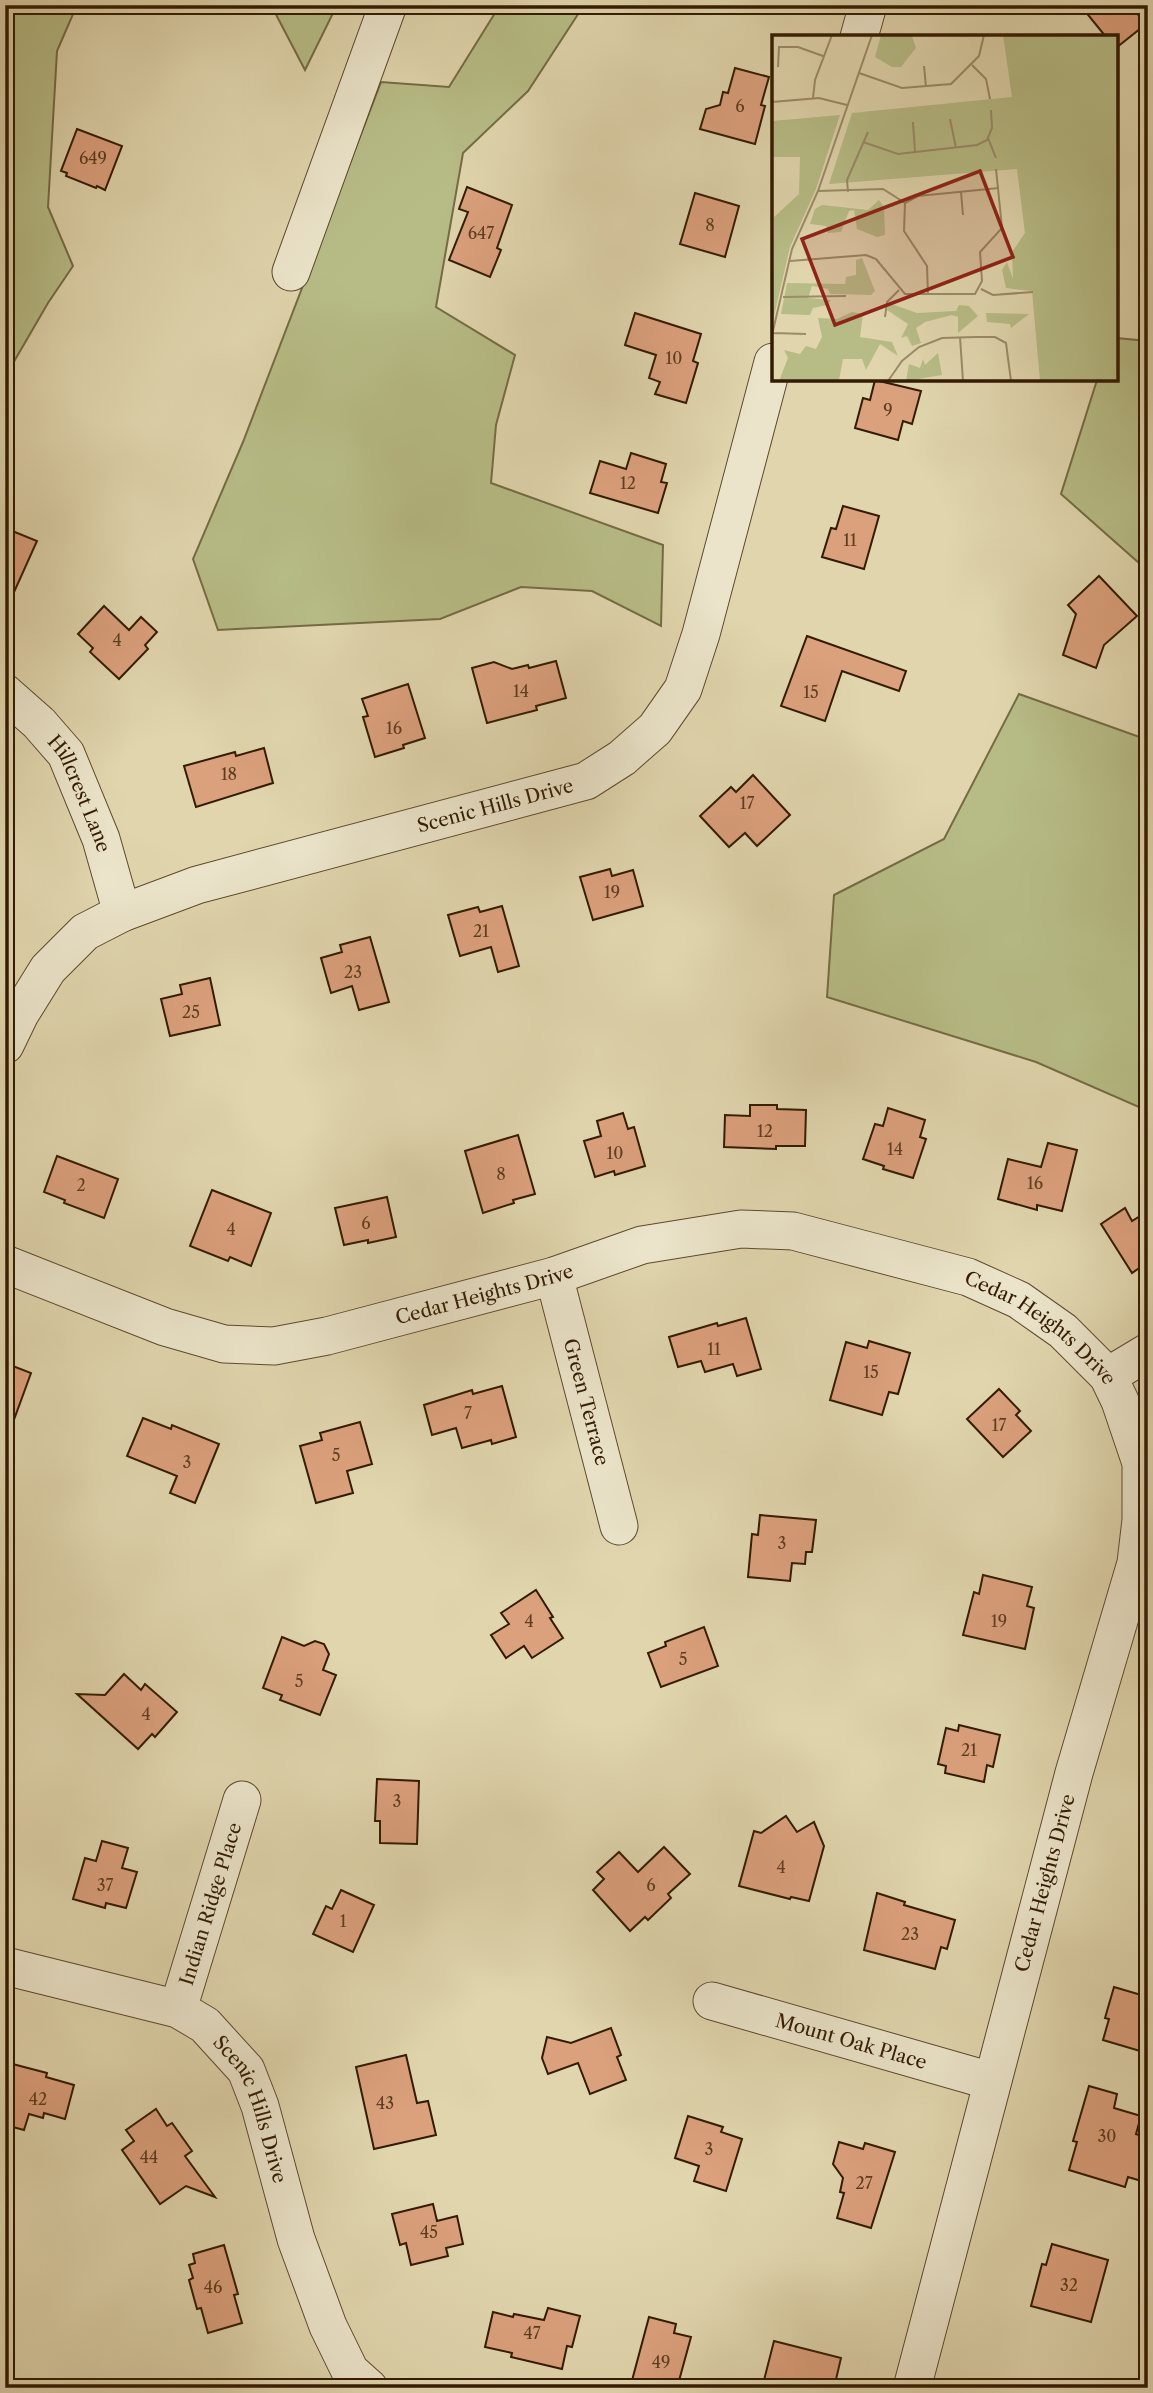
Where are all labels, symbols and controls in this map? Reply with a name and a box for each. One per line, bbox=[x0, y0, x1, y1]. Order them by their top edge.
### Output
inset map bbox=[772, 35, 1118, 382]
house number: 6 bbox=[735, 96, 745, 116]
house number: 649 bbox=[79, 148, 107, 168]
house number: 8 bbox=[705, 215, 715, 235]
house number: 647 bbox=[468, 223, 494, 243]
house number: 10 bbox=[666, 348, 682, 368]
house number: 9 bbox=[883, 400, 893, 420]
house number: 12 bbox=[620, 473, 636, 493]
house number: 11 bbox=[843, 530, 857, 550]
house number: 4 bbox=[112, 630, 122, 650]
house number: 14 bbox=[513, 681, 529, 701]
house number: 15 bbox=[803, 682, 819, 702]
house number: 16 bbox=[386, 718, 402, 738]
street label: Hillcrest Lane bbox=[43, 730, 116, 855]
house number: 18 bbox=[221, 764, 237, 784]
street label: Scenic Hills Drive bbox=[414, 773, 576, 837]
house number: 17 bbox=[740, 793, 754, 813]
house number: 19 bbox=[604, 882, 620, 902]
house number: 21 bbox=[473, 921, 489, 941]
house number: 23 bbox=[344, 962, 362, 982]
house number: 25 bbox=[182, 1002, 200, 1022]
house number: 12 bbox=[757, 1121, 773, 1141]
house number: 14 bbox=[887, 1139, 903, 1159]
house number: 10 bbox=[607, 1143, 623, 1163]
house number: 8 bbox=[496, 1164, 506, 1184]
house number: 16 bbox=[1027, 1173, 1043, 1193]
house number: 2 bbox=[76, 1175, 86, 1195]
house number: 6 bbox=[361, 1213, 371, 1233]
house number: 4 bbox=[226, 1219, 236, 1239]
street label: Cedar Heights Drive bbox=[393, 1259, 576, 1329]
street label: Cedar Heights Drive bbox=[961, 1266, 1122, 1388]
street label: Green Terrace bbox=[559, 1336, 614, 1468]
house number: 11 bbox=[707, 1339, 721, 1359]
house number: 15 bbox=[863, 1362, 879, 1382]
house number: 7 bbox=[464, 1403, 472, 1423]
house number: 17 bbox=[992, 1415, 1006, 1435]
house number: 5 bbox=[332, 1445, 340, 1465]
house number: 3 bbox=[183, 1452, 191, 1472]
house number: 3 bbox=[778, 1533, 786, 1553]
house number: 4 bbox=[524, 1611, 534, 1631]
house number: 19 bbox=[991, 1611, 1007, 1631]
house number: 5 bbox=[679, 1649, 687, 1669]
house number: 5 bbox=[295, 1671, 303, 1691]
house number: 4 bbox=[141, 1704, 151, 1724]
house number: 21 bbox=[961, 1740, 977, 1760]
house number: 3 bbox=[393, 1791, 401, 1811]
street label: Cedar Heights Drive bbox=[1010, 1792, 1080, 1974]
street label: Indian Ridge Place bbox=[174, 1820, 246, 1988]
house number: 4 bbox=[776, 1857, 786, 1877]
house number: 37 bbox=[97, 1875, 113, 1895]
house number: 6 bbox=[646, 1875, 656, 1895]
house number: 1 bbox=[340, 1911, 347, 1931]
house number: 23 bbox=[901, 1924, 919, 1944]
street label: Mount Oak Place bbox=[773, 2008, 930, 2074]
street label: Scenic Hills Drive bbox=[209, 2030, 292, 2186]
house number: 42 bbox=[29, 2089, 47, 2109]
house number: 43 bbox=[376, 2093, 394, 2113]
house number: 30 bbox=[1098, 2126, 1116, 2146]
house number: 3 bbox=[705, 2139, 713, 2159]
house number: 44 bbox=[140, 2147, 158, 2167]
house number: 27 bbox=[855, 2173, 873, 2193]
house number: 45 bbox=[420, 2222, 438, 2242]
house number: 32 bbox=[1060, 2275, 1078, 2295]
house number: 46 bbox=[204, 2277, 222, 2297]
house number: 47 bbox=[523, 2323, 541, 2343]
house number: 49 bbox=[652, 2352, 670, 2372]

